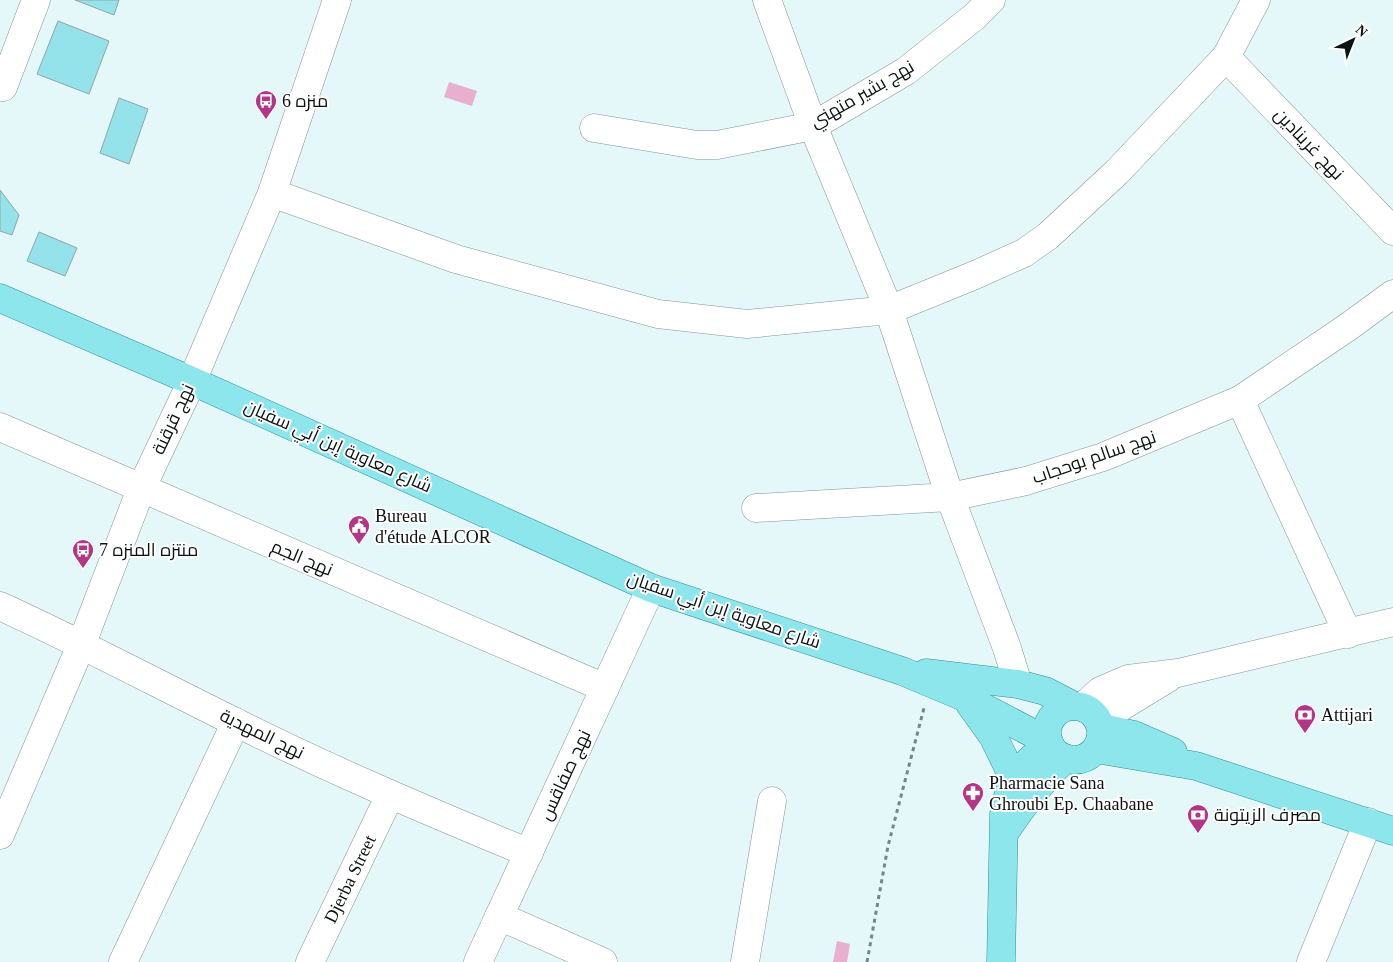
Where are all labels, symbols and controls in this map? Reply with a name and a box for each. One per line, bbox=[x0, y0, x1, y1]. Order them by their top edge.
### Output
north arrow bbox=[1328, 15, 1378, 65]
text: N bbox=[1353, 22, 1370, 40]
street label: نهج بشير متهني bbox=[806, 56, 920, 135]
bus stop icon: منزه 6 bbox=[254, 89, 278, 120]
place label: منزه 6 bbox=[282, 91, 328, 112]
street label: نهج غرينادين bbox=[1269, 104, 1348, 185]
street label: نهج قرقنة bbox=[148, 381, 200, 458]
street label: شارع معاوية إبن أبي سفيان bbox=[240, 395, 435, 500]
street label: نهج سالم بوحجاب bbox=[1029, 426, 1159, 489]
place label: Bureau d'étude ALCOR bbox=[375, 506, 491, 547]
public building icon: Bureau d'étude ALCOR bbox=[347, 514, 371, 545]
street label: نهج الجم bbox=[267, 536, 336, 582]
bus stop icon: منتزه المنزه 7 bbox=[71, 538, 95, 569]
place label: منتزه المنزه 7 bbox=[99, 540, 198, 561]
street label: شارع معاوية إبن أبي سفيان bbox=[623, 567, 824, 656]
bank icon: Attijari bbox=[1293, 703, 1317, 734]
street label: نهج المهدية bbox=[216, 705, 307, 765]
place label: Attijari bbox=[1321, 705, 1373, 725]
street label: نهج صفاقس bbox=[535, 727, 596, 824]
place label: Pharmacie Sana Ghroubi Ep. Chaabane bbox=[989, 773, 1153, 814]
pharmacy icon: Pharmacie Sana Ghroubi Ep. Chaabane bbox=[961, 781, 985, 812]
bank icon: مصرف الزيتونة bbox=[1186, 803, 1210, 834]
place label: مصرف الزيتونة bbox=[1214, 805, 1321, 826]
street label: Djerba Street bbox=[320, 832, 380, 926]

